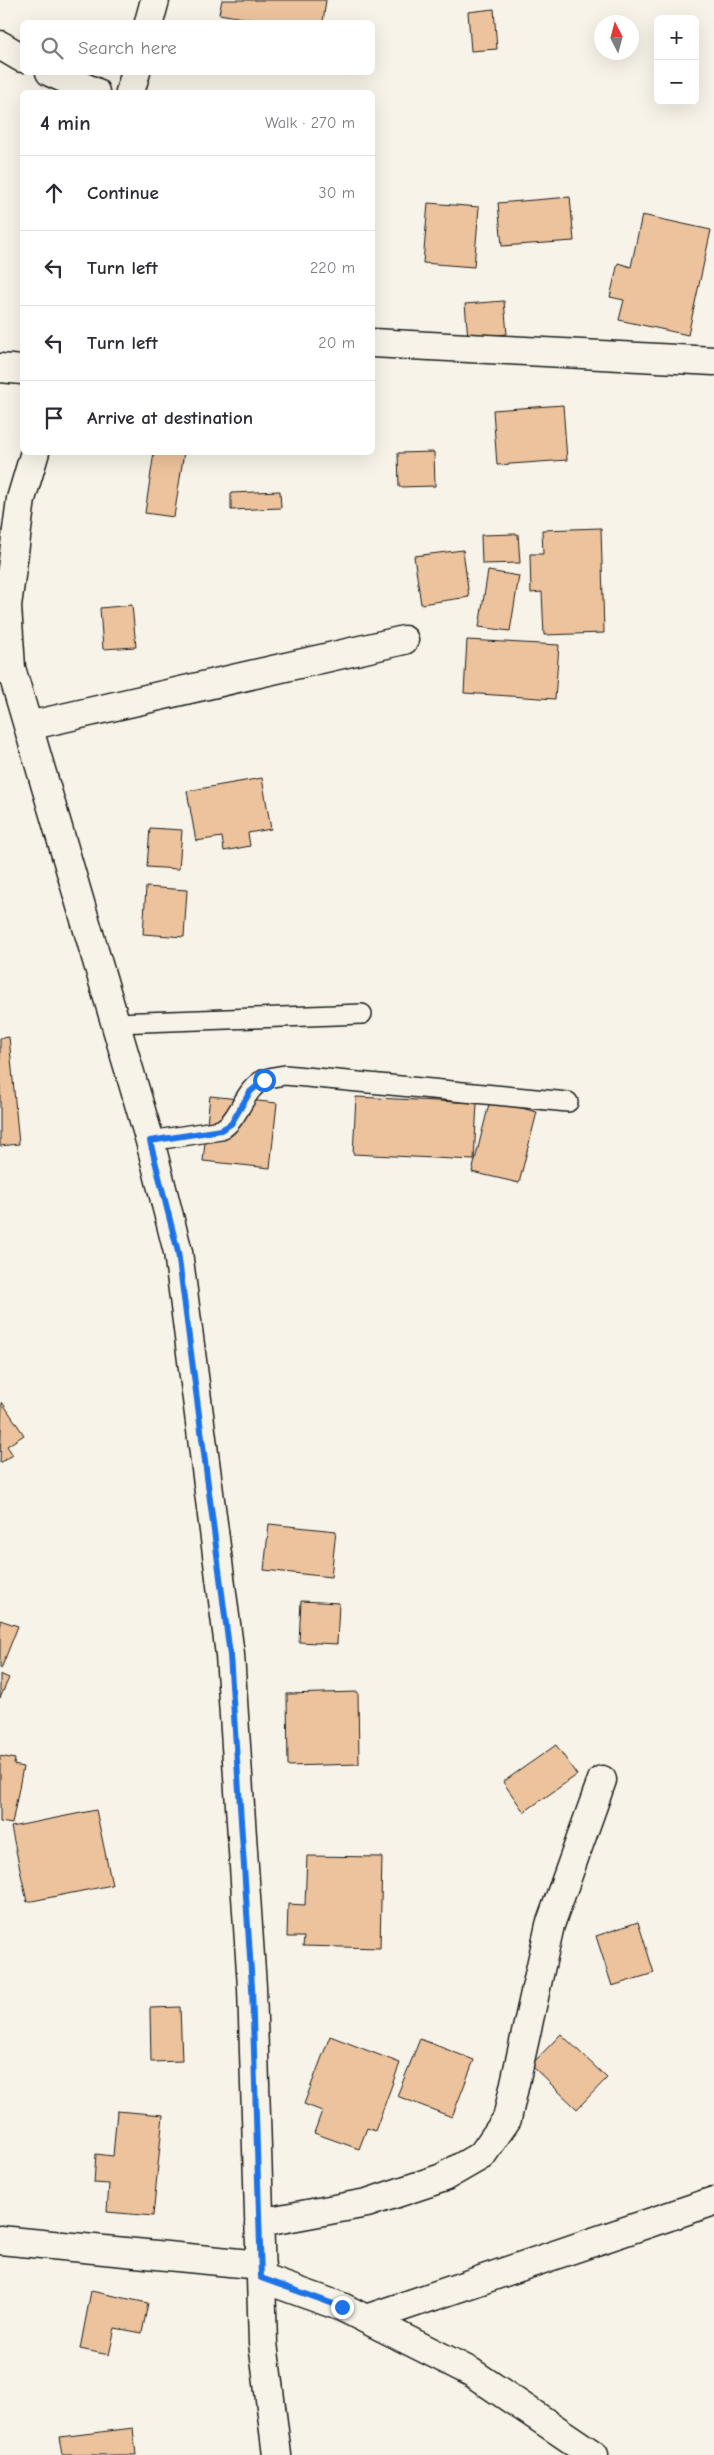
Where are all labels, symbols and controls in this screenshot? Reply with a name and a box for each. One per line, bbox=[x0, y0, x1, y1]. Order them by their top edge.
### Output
north arrow bbox=[594, 15, 639, 60]
map controls bbox=[654, 15, 699, 105]
button: + bbox=[654, 15, 699, 60]
search box bbox=[20, 20, 375, 75]
icon: search bbox=[38, 34, 66, 62]
text: Search here bbox=[78, 37, 177, 59]
button: − bbox=[654, 60, 699, 105]
text: 4 min bbox=[40, 111, 91, 135]
text: Walk · 270 m bbox=[265, 114, 355, 132]
icon: ahead bbox=[40, 179, 68, 207]
text: Continue bbox=[87, 182, 159, 204]
text: 30 m bbox=[319, 184, 355, 202]
icon: left bbox=[40, 254, 68, 282]
text: Turn left bbox=[87, 257, 158, 279]
text: 220 m bbox=[310, 259, 355, 277]
icon: left bbox=[40, 329, 68, 357]
text: Turn left bbox=[87, 332, 158, 354]
text: 20 m bbox=[318, 334, 355, 352]
icon: arrive bbox=[40, 404, 68, 432]
text: Arrive at destination bbox=[87, 407, 253, 429]
route start bbox=[253, 1069, 276, 1092]
route end bbox=[331, 2296, 354, 2319]

